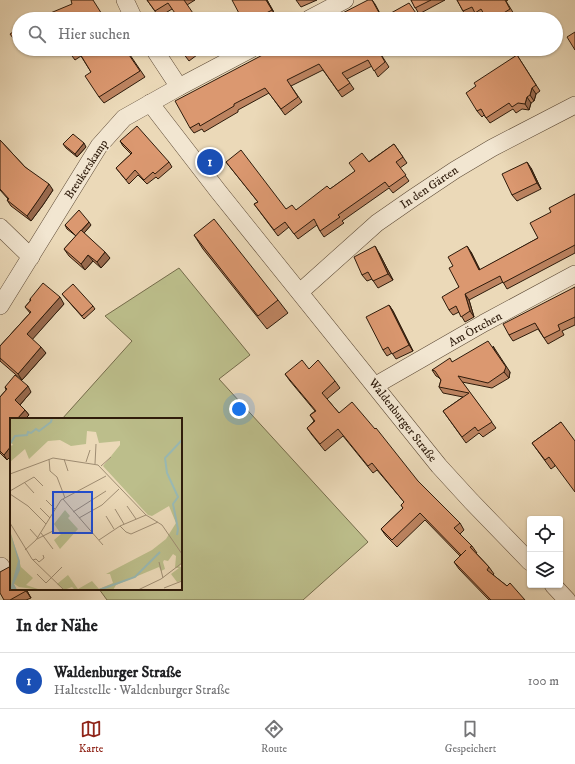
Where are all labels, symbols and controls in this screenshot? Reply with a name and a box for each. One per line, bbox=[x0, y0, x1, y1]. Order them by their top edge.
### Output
search box bbox=[12, 12, 563, 56]
icon: search bbox=[26, 23, 48, 45]
text: Hier suchen bbox=[58, 25, 130, 44]
street label: Breukerskamp bbox=[62, 137, 111, 202]
pin: 1 bbox=[197, 147, 223, 177]
street label: In den Gärten bbox=[397, 162, 462, 212]
street label: Am Örtchen bbox=[446, 308, 505, 350]
street label: Waldenburger Straße bbox=[365, 375, 440, 465]
your location bbox=[229, 399, 249, 419]
inset map bbox=[10, 418, 182, 590]
map controls bbox=[527, 516, 563, 588]
button: locate bbox=[527, 516, 563, 552]
button: layers bbox=[527, 552, 563, 588]
text: In der Nähe bbox=[16, 615, 98, 637]
text: Waldenburger Straße bbox=[54, 663, 181, 682]
text: 1 bbox=[27, 673, 31, 689]
text: 100 m bbox=[528, 673, 559, 689]
text: Haltestelle · Waldenburger Straße bbox=[54, 682, 230, 698]
tab: Karte bbox=[79, 718, 103, 756]
tab: Route bbox=[261, 718, 287, 756]
tab: Gespeichert bbox=[445, 718, 496, 756]

